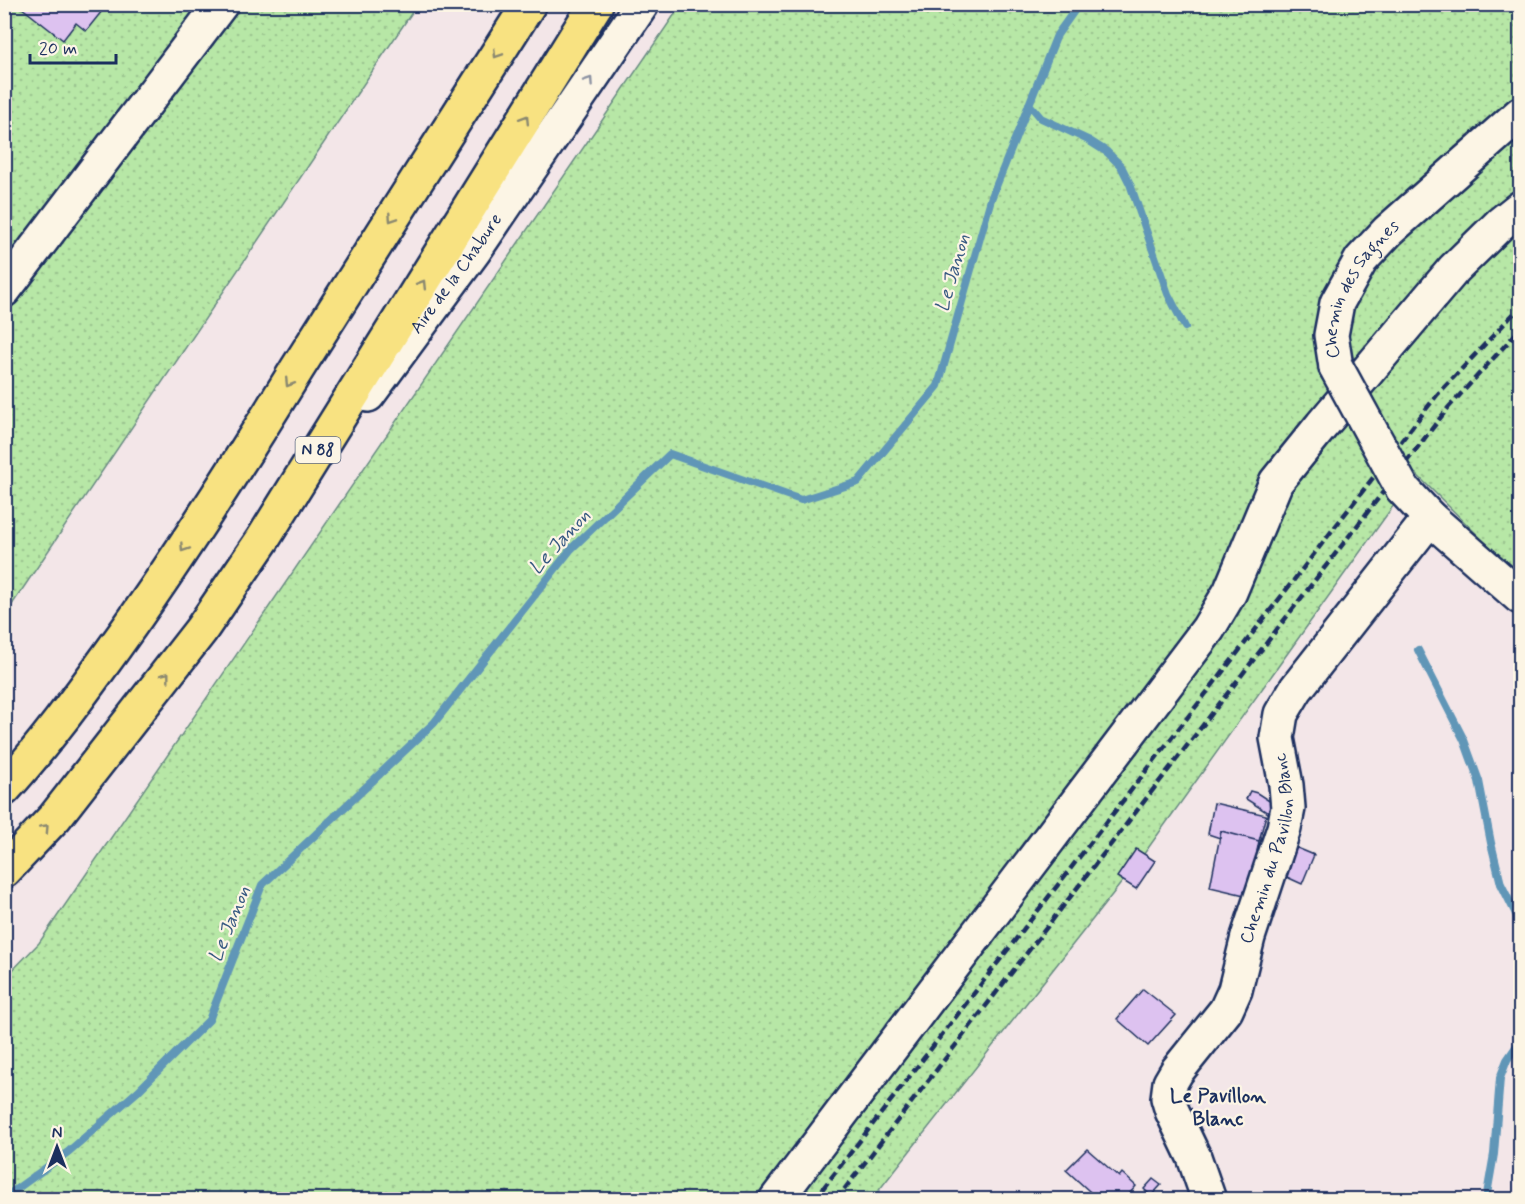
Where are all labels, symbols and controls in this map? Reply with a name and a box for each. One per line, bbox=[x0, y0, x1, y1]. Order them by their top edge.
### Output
scale bar bbox=[30, 27, 116, 65]
text: 20 m bbox=[39, 37, 77, 61]
one-way arrow bbox=[493, 48, 505, 58]
one-way arrow bbox=[582, 77, 593, 88]
one-way arrow bbox=[517, 115, 529, 125]
street label: Aire de la Chabure bbox=[405, 209, 508, 339]
one-way arrow bbox=[388, 212, 400, 222]
street label: Chemin des Sagnes bbox=[1319, 214, 1405, 360]
water label: Le Janon bbox=[929, 231, 977, 315]
one-way arrow bbox=[414, 280, 426, 290]
one-way arrow bbox=[284, 377, 296, 387]
road number: N 88 bbox=[296, 437, 340, 463]
water label: Le Janon bbox=[523, 503, 597, 581]
one-way arrow bbox=[180, 541, 191, 552]
one-way arrow bbox=[158, 671, 169, 682]
street label: Chemin du Pavillon Blanc bbox=[1235, 751, 1300, 946]
one-way arrow bbox=[37, 825, 48, 836]
water label: Le Janon bbox=[202, 882, 258, 966]
district label: Le Pavillon Blanc bbox=[1170, 1083, 1266, 1133]
north arrow bbox=[27, 1117, 87, 1177]
text: N bbox=[52, 1123, 62, 1144]

